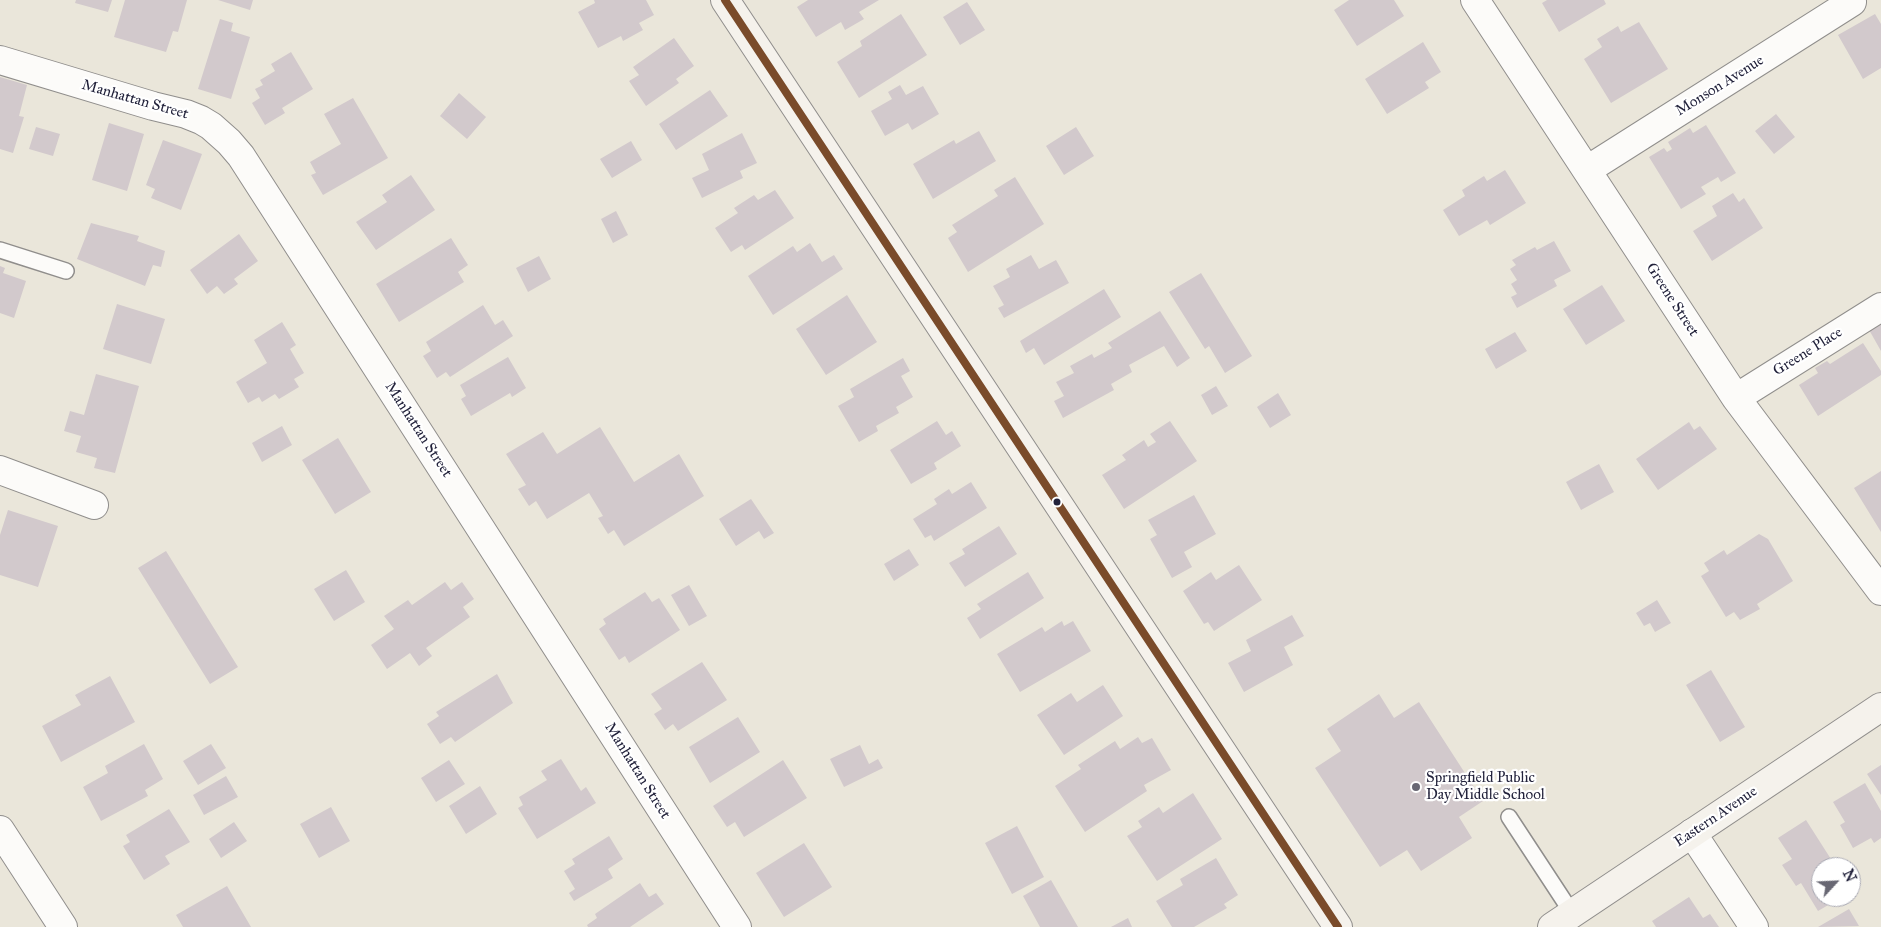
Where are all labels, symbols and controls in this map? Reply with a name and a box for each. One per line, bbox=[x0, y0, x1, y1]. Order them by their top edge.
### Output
street label: Monson Avenue bbox=[1673, 52, 1767, 120]
street label: Manhattan Street bbox=[80, 76, 190, 124]
street label: Greene Street bbox=[1642, 260, 1702, 340]
street label: Greene Place bbox=[1770, 324, 1846, 380]
street label: Manhattan Street bbox=[380, 379, 456, 481]
unlabelled marker bbox=[1052, 497, 1062, 507]
street label: Manhattan Street bbox=[600, 720, 674, 822]
place label: Springfield Public Day Middle School bbox=[1426, 769, 1545, 804]
marker: Springfield Public Day Middle School bbox=[1410, 781, 1422, 793]
street label: Eastern Avenue bbox=[1671, 783, 1761, 851]
north arrow bbox=[1811, 857, 1861, 907]
text: N bbox=[1839, 867, 1859, 885]

